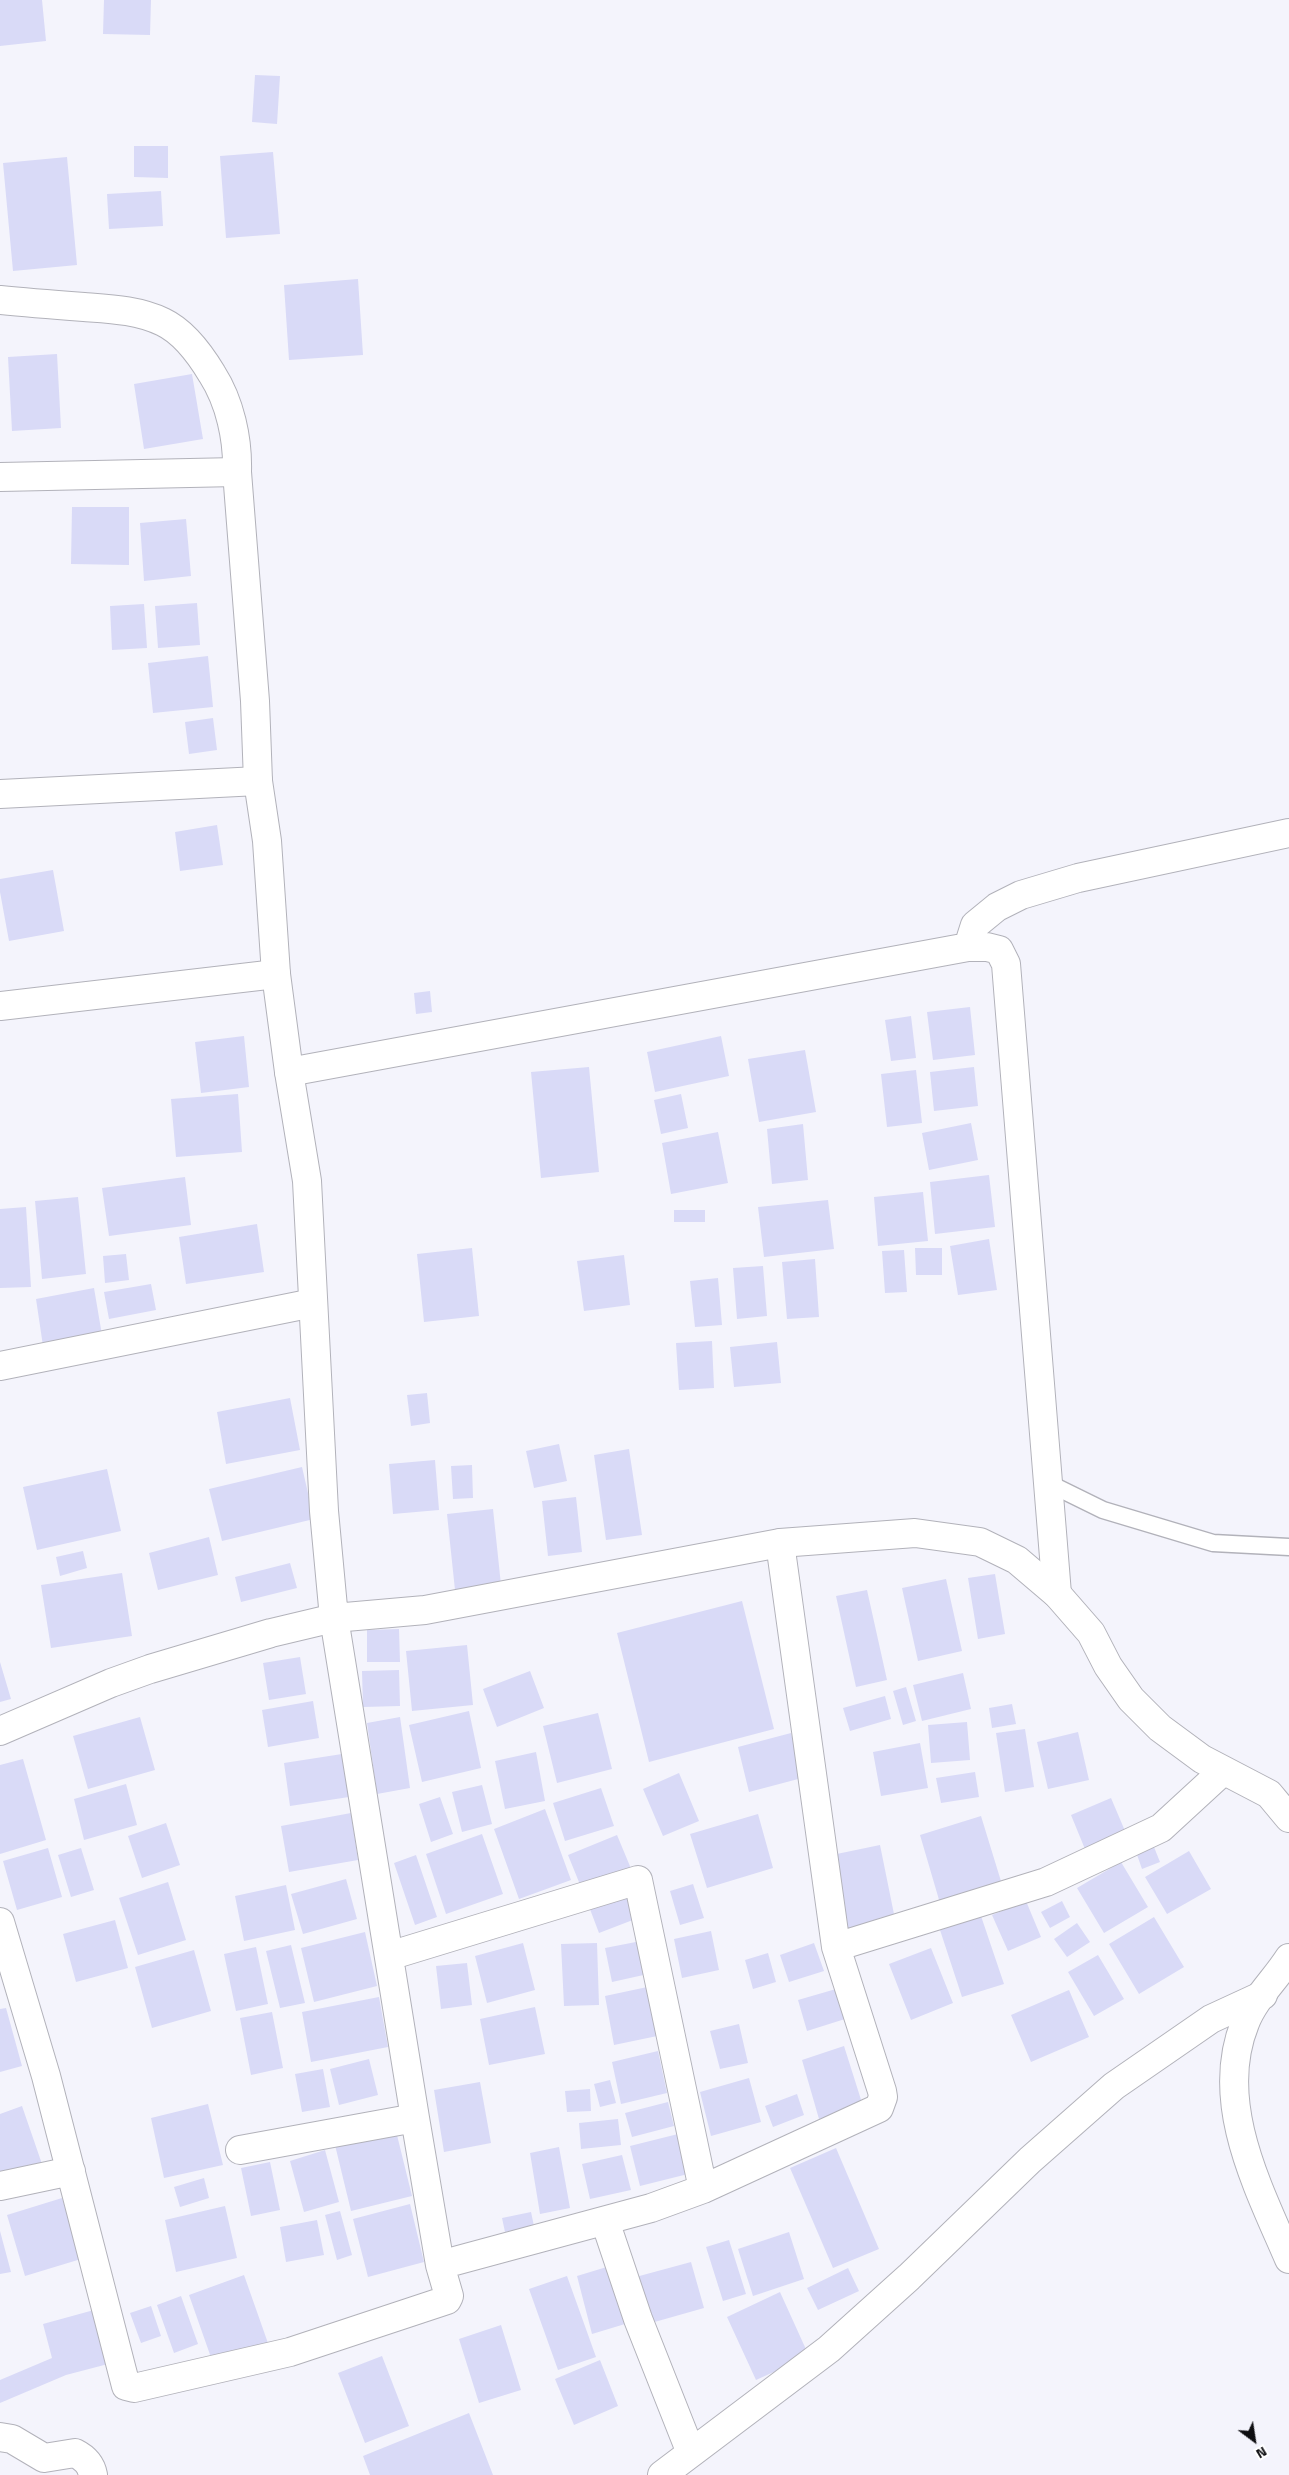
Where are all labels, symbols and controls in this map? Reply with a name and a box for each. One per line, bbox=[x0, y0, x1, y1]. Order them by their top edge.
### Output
north arrow bbox=[1229, 2415, 1279, 2465]
text: N bbox=[1252, 2442, 1272, 2465]

